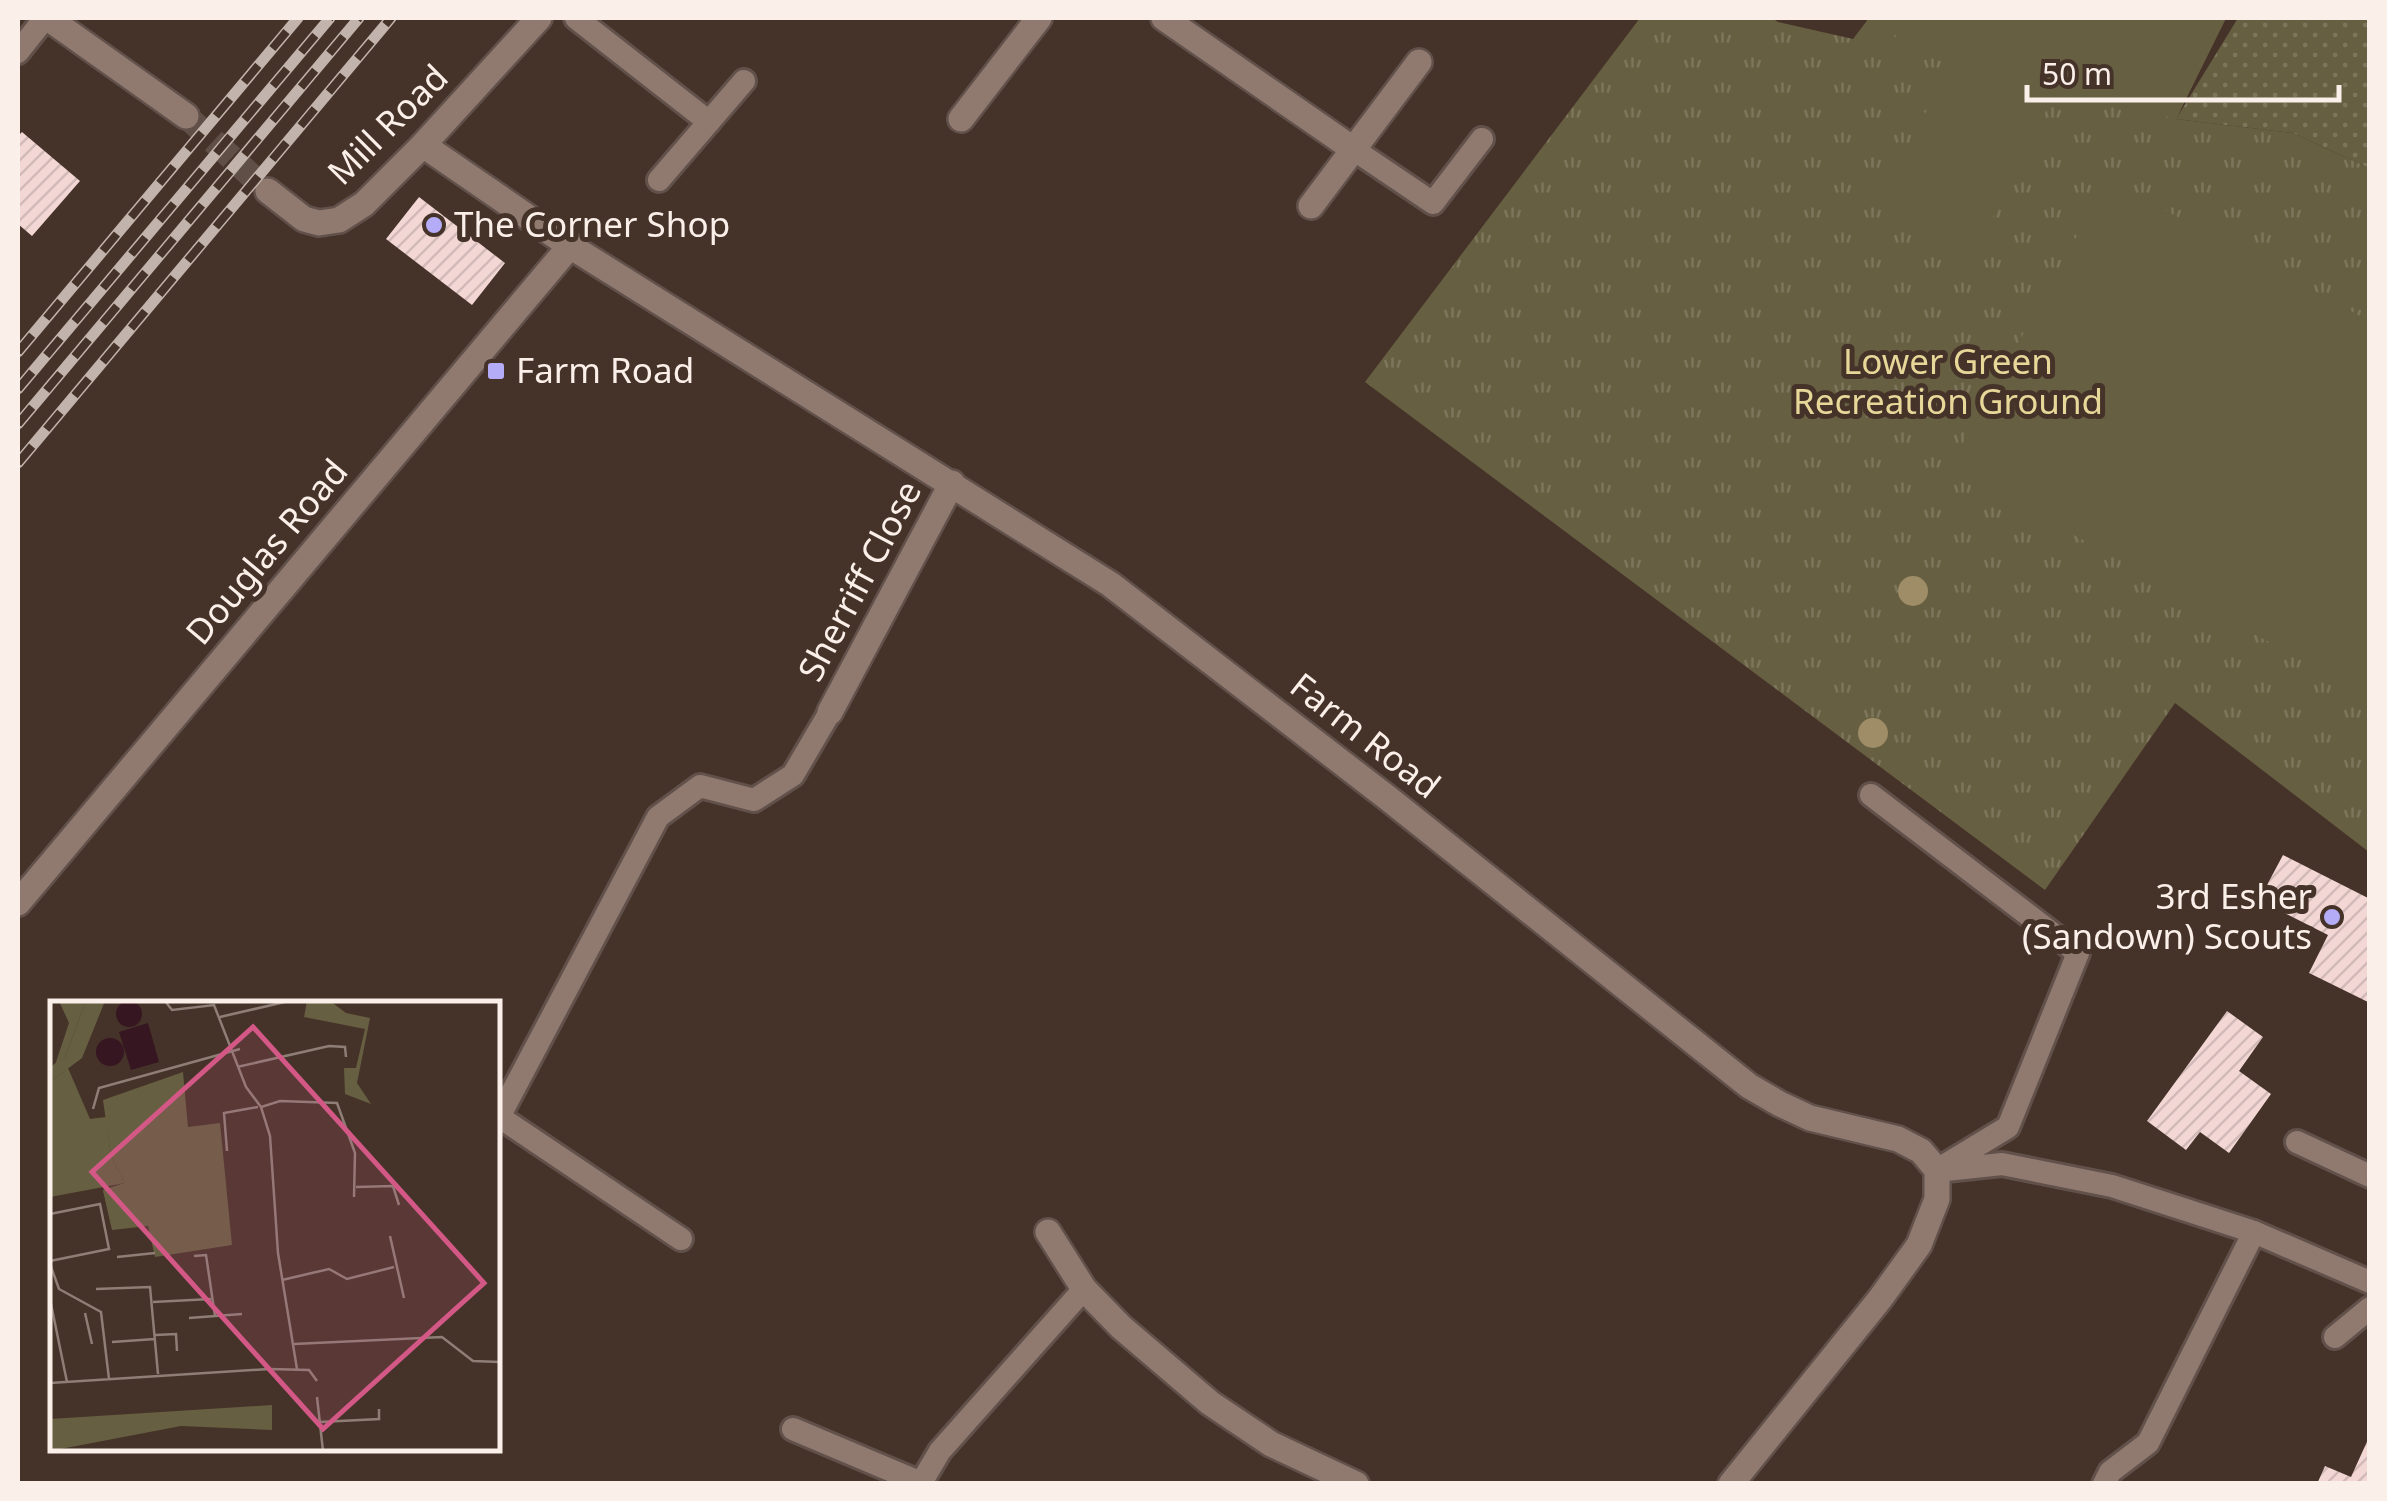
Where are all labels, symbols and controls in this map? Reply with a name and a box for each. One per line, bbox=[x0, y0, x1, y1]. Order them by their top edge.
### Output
scale bar bbox=[2027, 40, 2340, 102]
text: 50 m bbox=[2042, 53, 2112, 94]
street label: Mill Road bbox=[317, 54, 457, 194]
place label: The Corner Shop bbox=[454, 200, 730, 247]
marker: The Corner Shop bbox=[423, 214, 445, 236]
park label: Lower Green Recreation Ground bbox=[1793, 337, 2103, 424]
place label: Farm Road bbox=[516, 346, 694, 393]
marker: Farm Road bbox=[485, 360, 507, 382]
street label: Douglas Road bbox=[174, 448, 357, 654]
street label: Sherriff Close bbox=[786, 472, 931, 689]
street label: Farm Road bbox=[1281, 661, 1451, 808]
place label: 3rd Esher (Sandown) Scouts bbox=[2022, 872, 2312, 959]
marker: 3rd Esher (Sandown) Scouts bbox=[2321, 906, 2343, 928]
inset map bbox=[50, 1001, 500, 1451]

